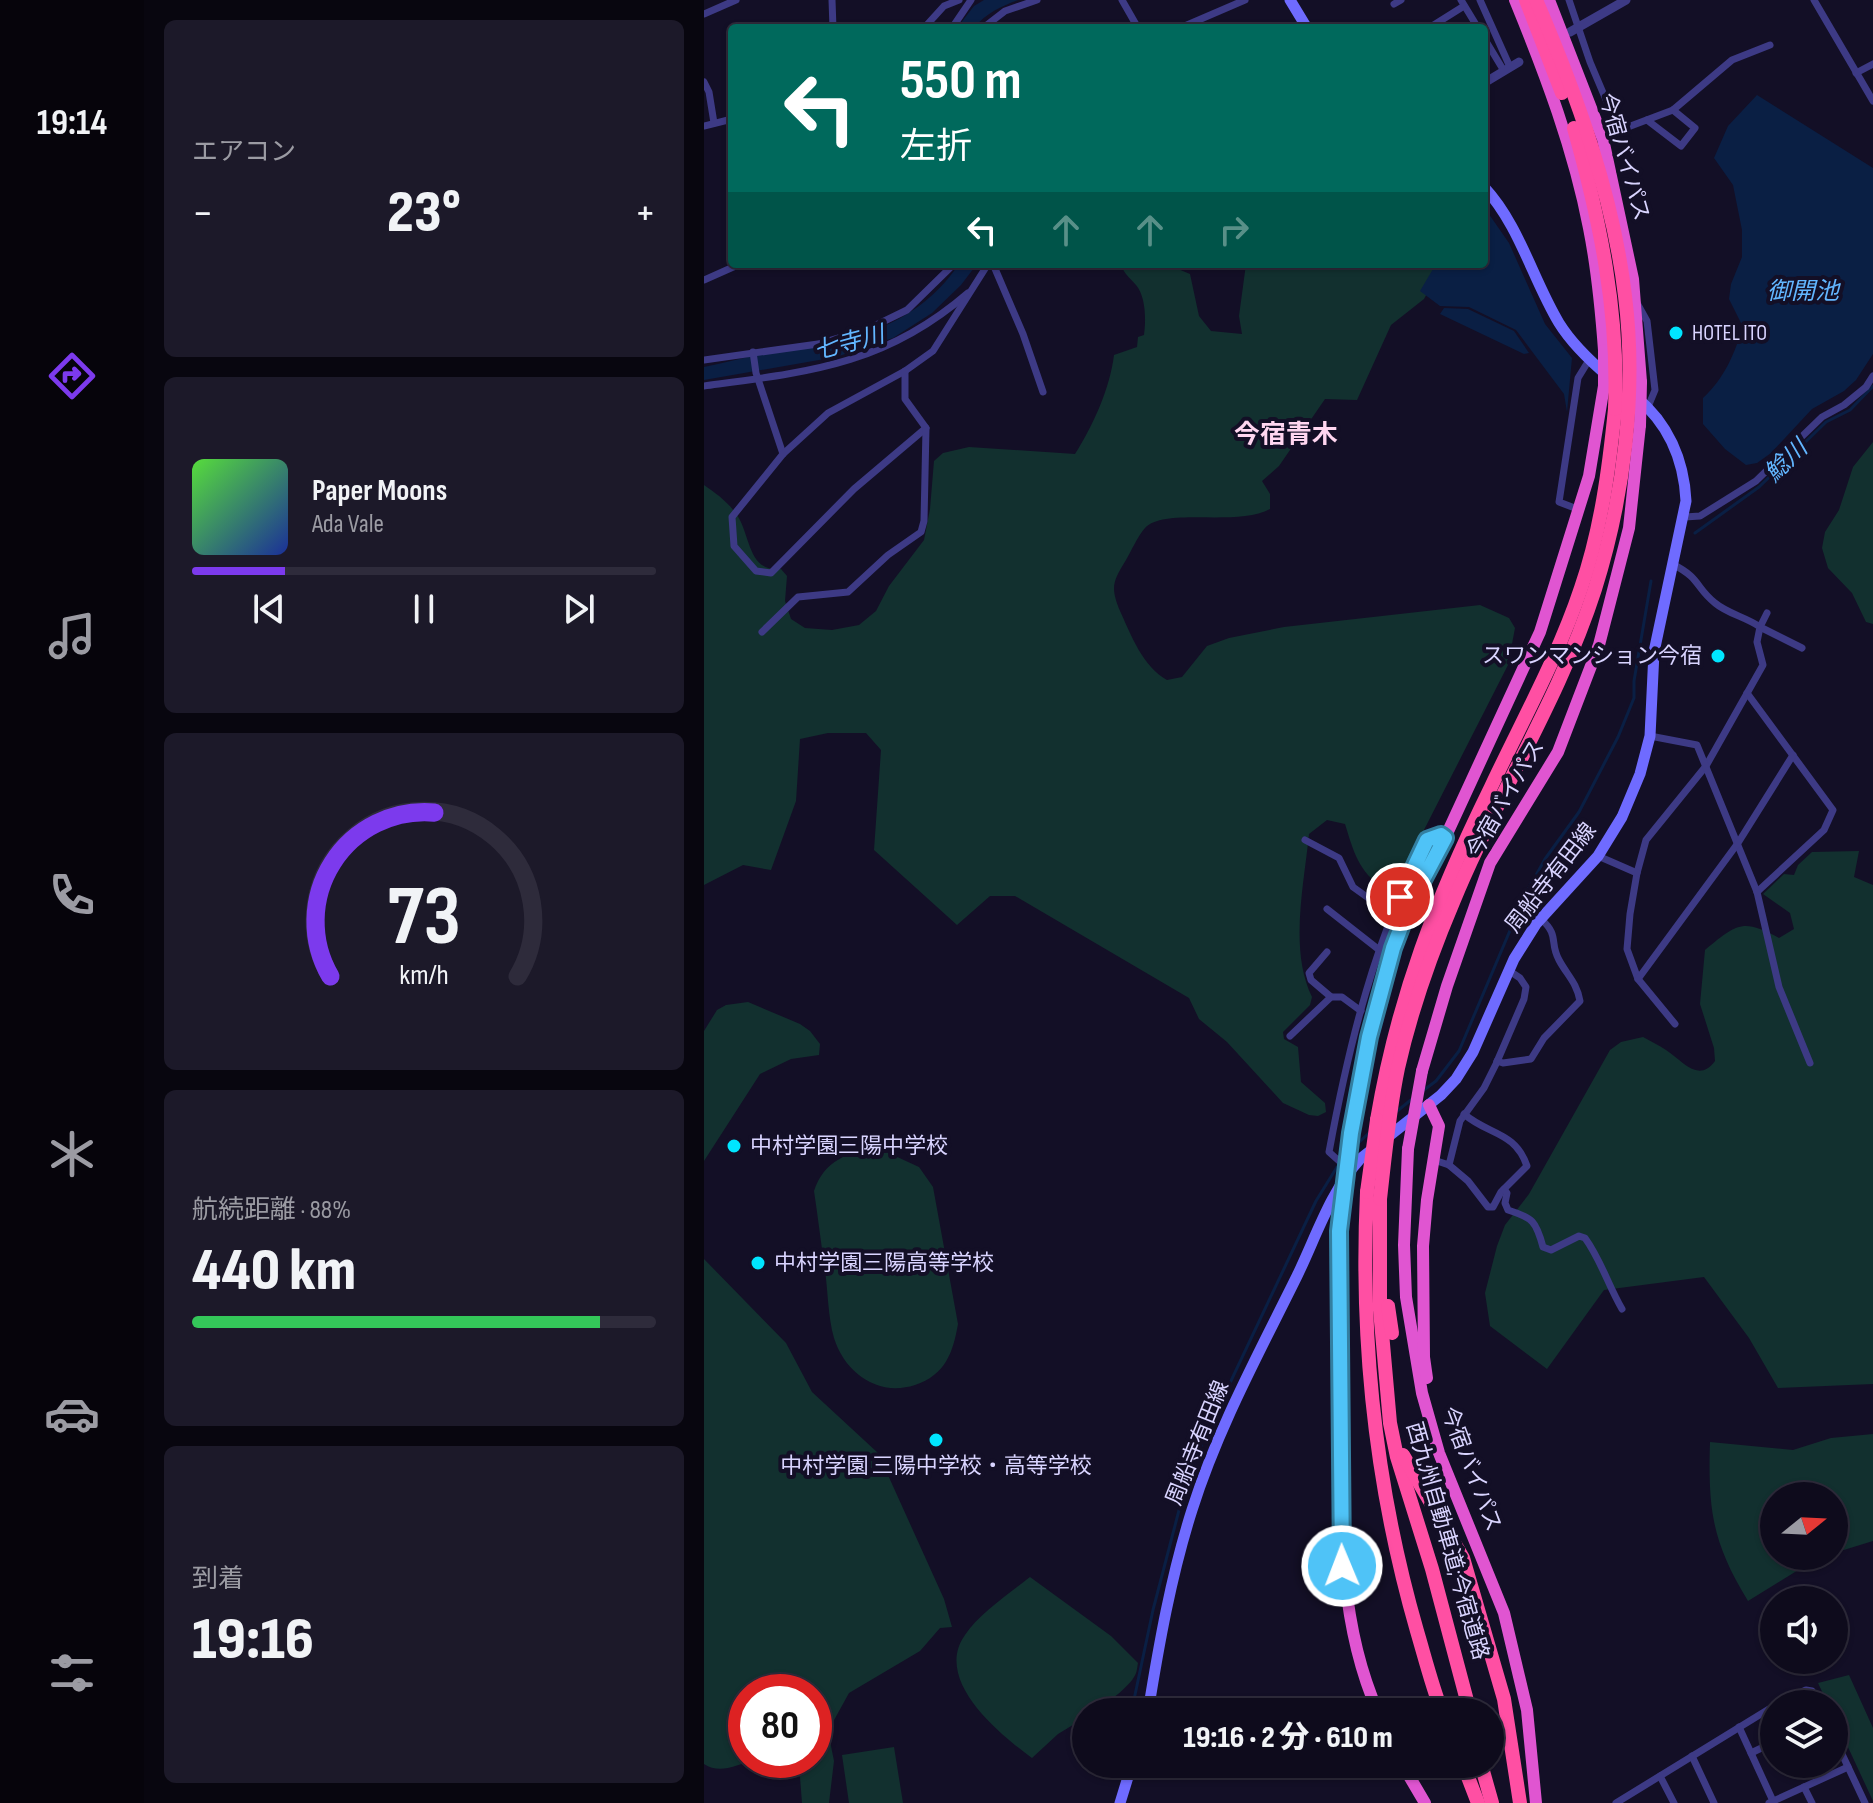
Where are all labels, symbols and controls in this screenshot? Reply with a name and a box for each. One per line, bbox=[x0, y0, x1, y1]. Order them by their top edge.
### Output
text: 550 m bbox=[900, 48, 1022, 115]
icon: left bbox=[768, 56, 872, 160]
street label: 今宿バイパス bbox=[1593, 90, 1655, 224]
text: 19:14 bbox=[37, 102, 107, 145]
text: 左折 bbox=[900, 126, 972, 169]
text: エアコン bbox=[192, 137, 296, 168]
text: 23° bbox=[387, 177, 461, 249]
text: − bbox=[192, 187, 214, 240]
text: + bbox=[634, 187, 656, 240]
icon: left bbox=[960, 208, 1004, 252]
icon: ahead bbox=[1044, 208, 1088, 252]
icon: ahead bbox=[1128, 208, 1172, 252]
icon: right bbox=[1212, 208, 1256, 252]
water label: 御開池 bbox=[1767, 277, 1841, 306]
water label: 七寺川 bbox=[810, 319, 890, 366]
place label: HOTEL ITO bbox=[1692, 320, 1767, 347]
marker: HOTEL ITO bbox=[1667, 324, 1685, 342]
icon: directions bbox=[44, 348, 100, 404]
district label: 今宿青木 bbox=[1234, 420, 1338, 451]
water label: 鯰川 bbox=[1759, 432, 1815, 488]
text: Paper Moons bbox=[312, 473, 447, 509]
text: Ada Vale bbox=[312, 509, 384, 540]
icon: previous bbox=[247, 587, 291, 631]
icon: pause bbox=[402, 587, 446, 631]
icon: next bbox=[557, 587, 601, 631]
icon: music bbox=[44, 608, 100, 664]
place label: スワンマンション今宿 bbox=[1482, 643, 1702, 670]
marker: スワンマンション今宿 bbox=[1709, 647, 1727, 665]
street label: 今宿バイパス bbox=[1461, 735, 1551, 863]
street label: 周船寺有田線 bbox=[1500, 818, 1602, 938]
pin bbox=[1366, 863, 1434, 931]
icon: phone bbox=[44, 867, 100, 923]
text: 73 bbox=[387, 868, 461, 968]
icon: arrive bbox=[1378, 875, 1422, 919]
text: km/h bbox=[399, 959, 449, 994]
icon: climate bbox=[44, 1126, 100, 1182]
place label: 中村学園三陽中学校 bbox=[750, 1133, 948, 1160]
marker: 中村学園三陽中学校 bbox=[725, 1137, 743, 1155]
text: 航続距離 · 88% bbox=[192, 1195, 351, 1226]
text: 440 km bbox=[192, 1235, 356, 1307]
place label: 中村学園三陽高等学校 bbox=[774, 1250, 994, 1277]
marker: 中村学園三陽高等学校 bbox=[749, 1254, 767, 1272]
street label: 周船寺有田線 bbox=[1161, 1377, 1235, 1509]
icon: car bbox=[44, 1386, 100, 1442]
street label: 今宿バイパス bbox=[1435, 1403, 1507, 1535]
street label: 西九州自動車道;今宿道路 bbox=[1400, 1419, 1494, 1663]
marker: 中村学園 三陽中学校・高等学校 bbox=[927, 1431, 945, 1449]
place label: 中村学園 三陽中学校・高等学校 bbox=[780, 1453, 1092, 1480]
north arrow bbox=[1760, 1482, 1848, 1570]
map controls bbox=[1760, 1482, 1848, 1778]
position arrow bbox=[1300, 1524, 1384, 1608]
text: 到着 bbox=[192, 1564, 244, 1595]
button: sound bbox=[1760, 1586, 1848, 1674]
text: 19:16 bbox=[192, 1604, 314, 1676]
icon: filters bbox=[44, 1645, 100, 1701]
speed limit sign: 80 bbox=[728, 1674, 832, 1778]
button: layers bbox=[1760, 1690, 1848, 1778]
text: 19:16 · 2 分 · 610 m bbox=[1183, 1720, 1393, 1756]

